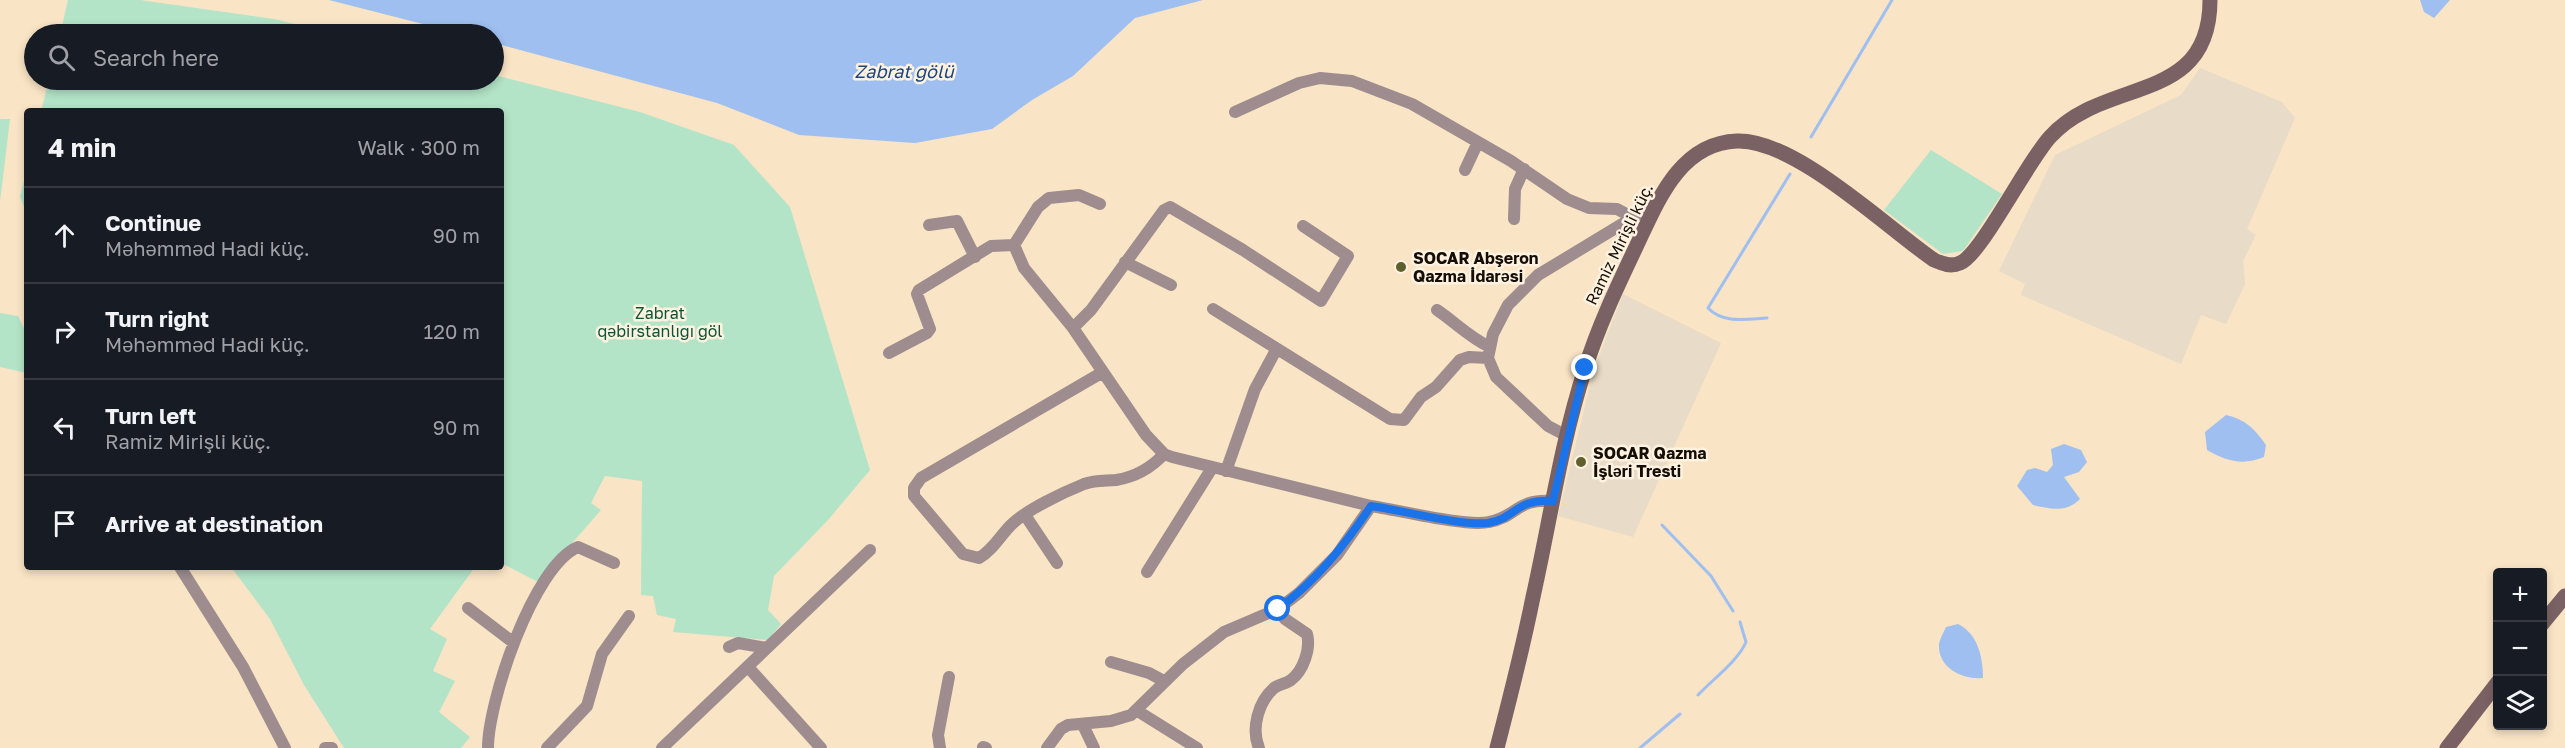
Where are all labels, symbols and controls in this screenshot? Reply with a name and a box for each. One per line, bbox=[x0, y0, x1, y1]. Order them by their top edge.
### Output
search box bbox=[24, 24, 504, 90]
icon: search bbox=[45, 41, 78, 74]
text: Search here bbox=[93, 44, 219, 71]
water label: Zabrat gölü bbox=[854, 60, 955, 82]
text: 4 min bbox=[48, 132, 116, 163]
text: Walk · 300 m bbox=[357, 135, 480, 159]
street label: Ramiz Mirişli küç. bbox=[1581, 180, 1657, 308]
text: Continue bbox=[105, 209, 201, 236]
icon: ahead bbox=[48, 219, 81, 252]
text: 90 m bbox=[433, 223, 480, 247]
text: Məhəmməd Hadi küç. bbox=[105, 236, 310, 260]
place label: SOCAR Abşeron Qazma İdarəsi bbox=[1413, 248, 1538, 286]
marker: SOCAR Abşeron Qazma İdarəsi bbox=[1394, 260, 1408, 274]
park label: Zabrat qəbirstanlığı göl bbox=[598, 303, 722, 341]
text: Turn right bbox=[105, 305, 209, 332]
icon: right bbox=[48, 315, 81, 348]
text: 120 m bbox=[424, 319, 480, 343]
text: Məhəmməd Hadi küç. bbox=[105, 332, 310, 356]
route end bbox=[1571, 354, 1597, 380]
text: Turn left bbox=[105, 402, 196, 429]
icon: left bbox=[48, 411, 81, 444]
text: 90 m bbox=[433, 415, 480, 439]
text: Ramiz Mirişli küç. bbox=[105, 429, 271, 453]
place label: SOCAR Qazma İşləri Tresti bbox=[1593, 443, 1707, 481]
marker: SOCAR Qazma İşləri Tresti bbox=[1574, 455, 1588, 469]
icon: arrive bbox=[48, 507, 81, 540]
text: Arrive at destination bbox=[105, 510, 323, 537]
map controls bbox=[2493, 568, 2547, 730]
button: + bbox=[2493, 568, 2547, 622]
route start bbox=[1264, 595, 1290, 621]
button: − bbox=[2493, 622, 2547, 676]
button: layers bbox=[2493, 676, 2547, 730]

